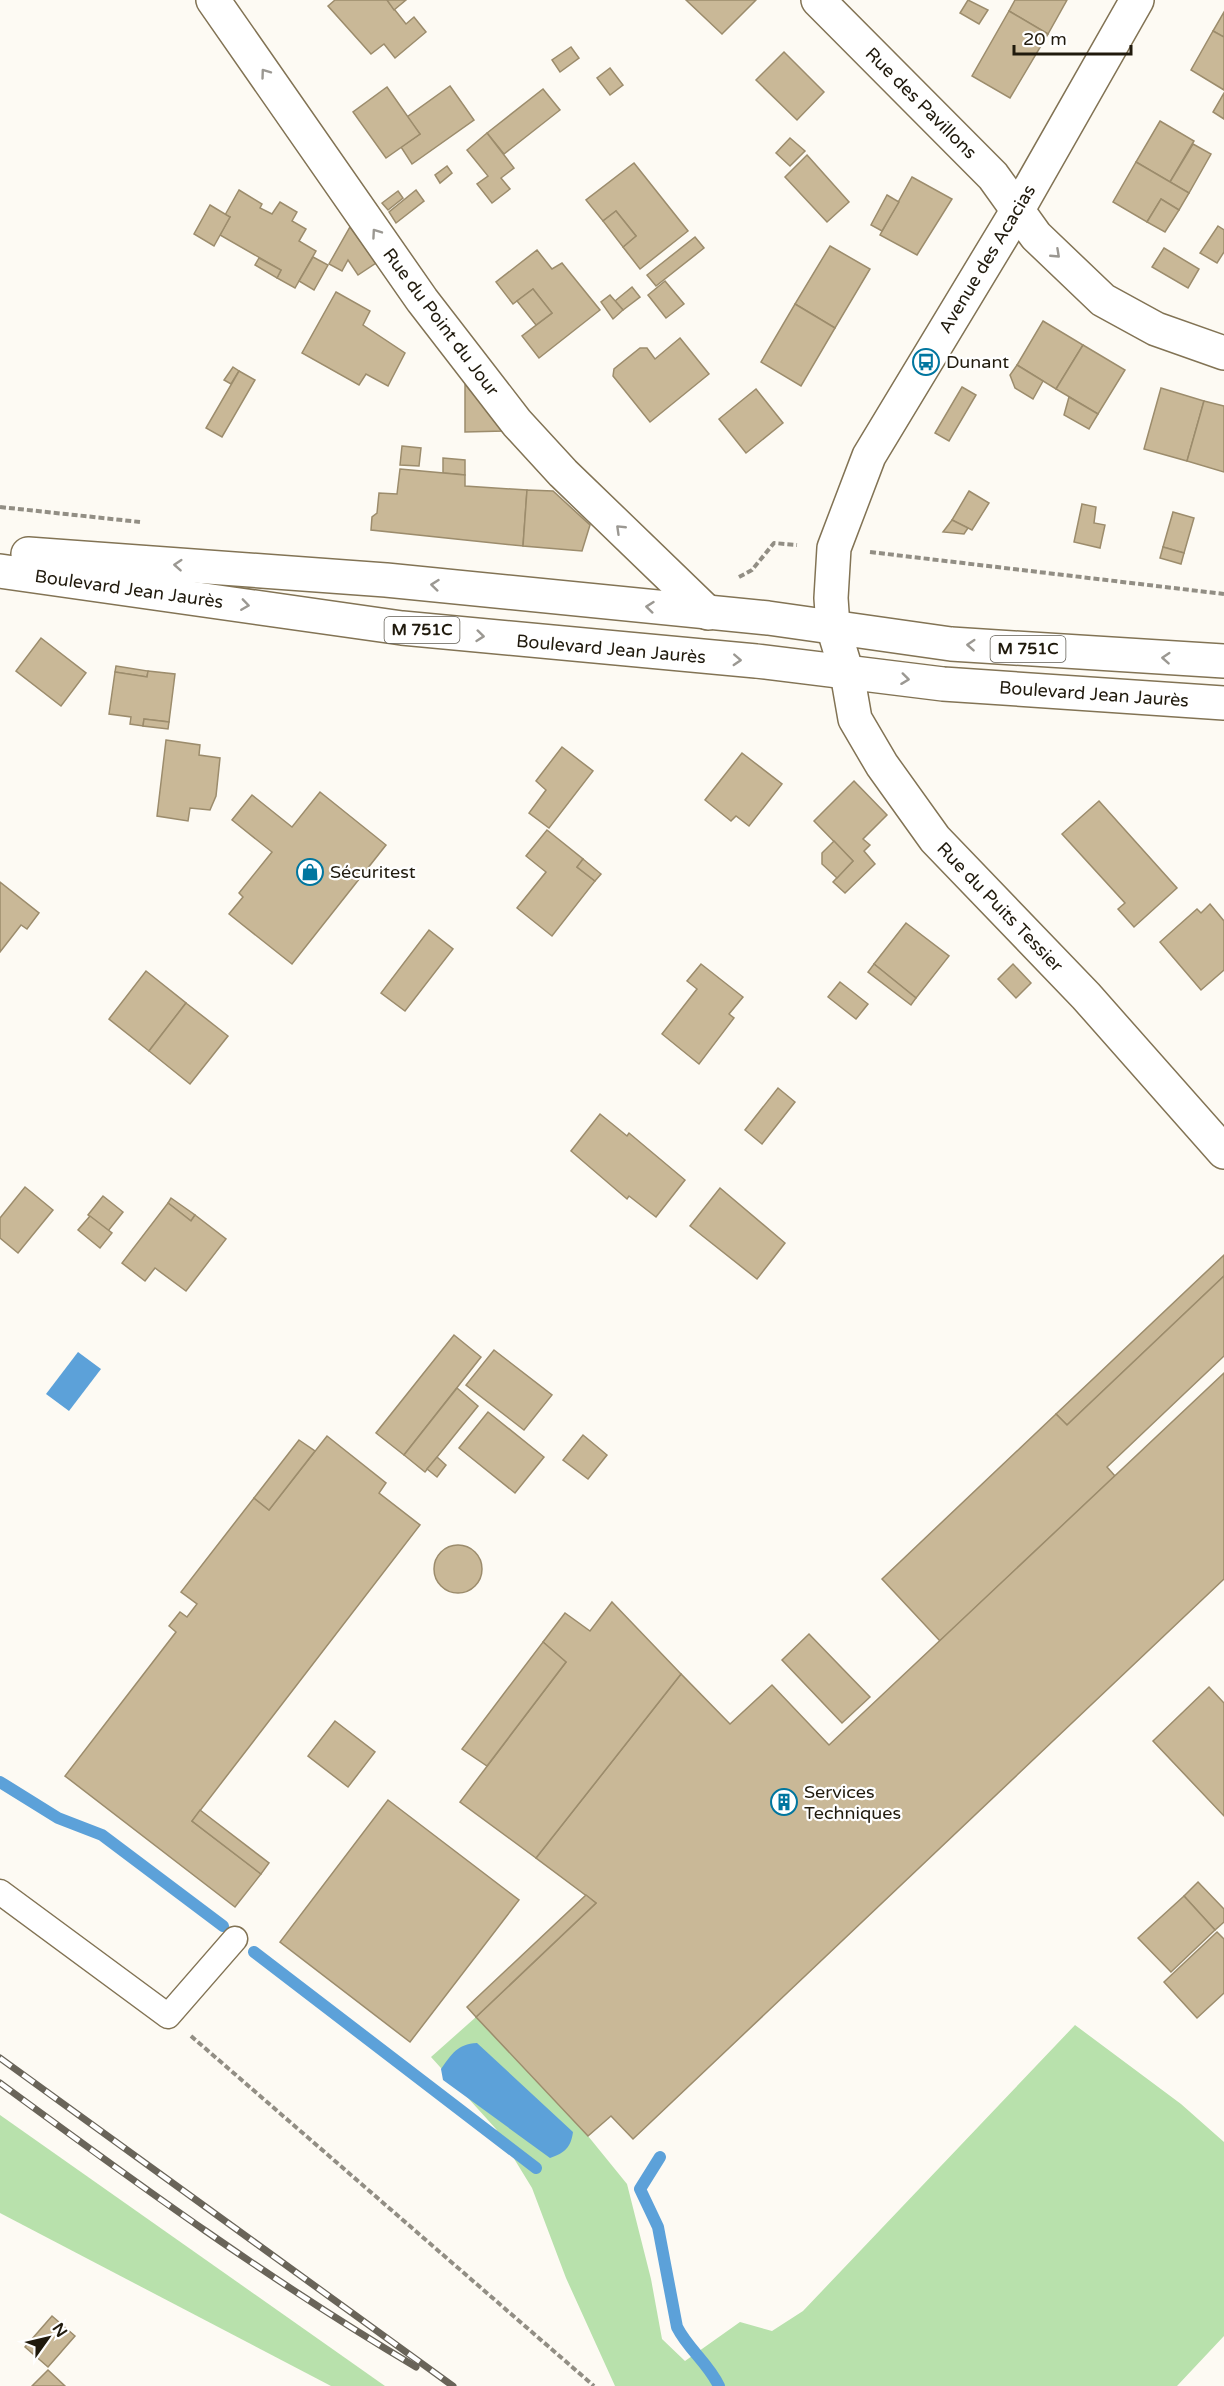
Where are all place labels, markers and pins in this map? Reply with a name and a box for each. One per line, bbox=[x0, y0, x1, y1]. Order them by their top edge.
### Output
bus stop icon: Dunant bbox=[911, 347, 941, 377]
place label: Dunant bbox=[946, 351, 1009, 373]
shop icon: Sécuritest bbox=[295, 857, 325, 887]
place label: Sécuritest bbox=[330, 861, 416, 883]
place label: Services Techniques bbox=[804, 1781, 901, 1824]
building icon: Services Techniques bbox=[769, 1787, 799, 1817]

